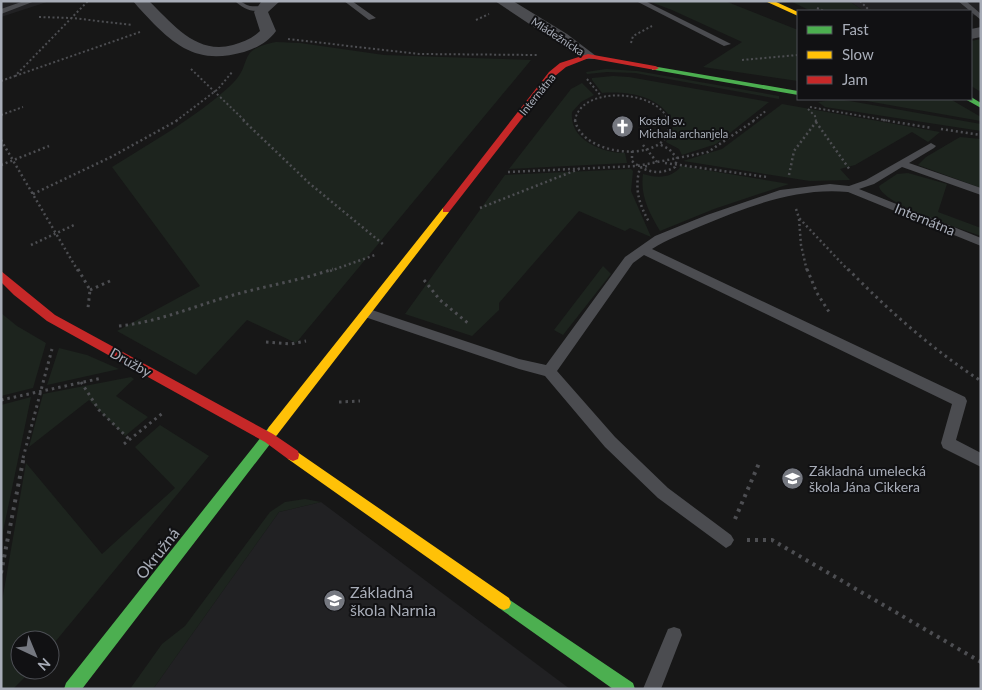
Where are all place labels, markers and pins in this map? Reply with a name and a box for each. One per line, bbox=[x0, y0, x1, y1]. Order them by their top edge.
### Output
church icon: Kostol sv. Michala archanjela bbox=[611, 114, 635, 138]
place label: Kostol sv. Michala archanjela bbox=[639, 114, 728, 140]
place label: Základná umelecká škola Jána Cikkera bbox=[809, 462, 926, 495]
school or university icon: Základná umelecká škola Jána Cikkera bbox=[781, 466, 805, 490]
place label: Základná škola Narnia bbox=[350, 582, 436, 619]
school or university icon: Základná škola Narnia bbox=[322, 588, 346, 612]

